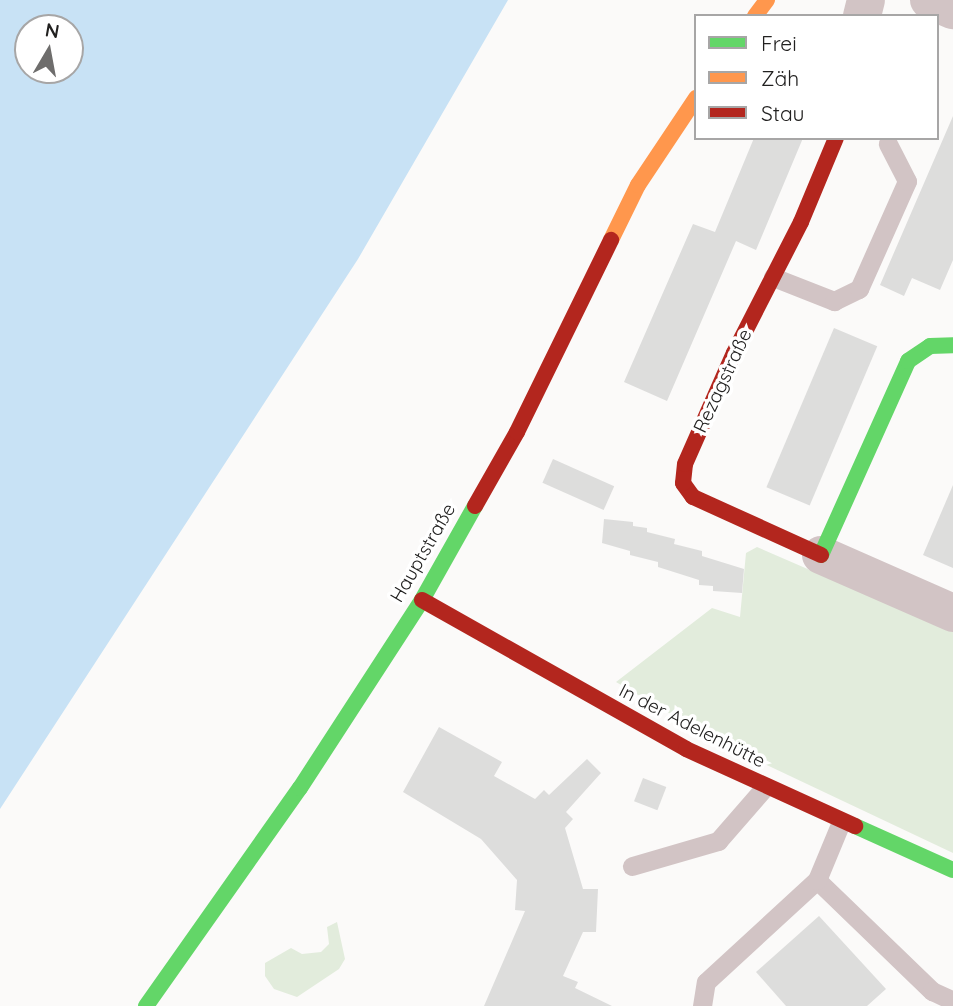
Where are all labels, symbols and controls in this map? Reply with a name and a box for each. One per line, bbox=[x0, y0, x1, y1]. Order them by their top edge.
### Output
north arrow bbox=[14, 14, 84, 84]
legend bbox=[694, 14, 939, 140]
text: N bbox=[43, 17, 61, 43]
text: Frei bbox=[761, 30, 797, 56]
text: Zäh bbox=[761, 65, 799, 91]
text: Stau bbox=[761, 100, 804, 126]
street label: Rezagstraße bbox=[689, 325, 757, 437]
street label: Hauptstraße bbox=[386, 500, 460, 606]
street label: In der Adelenhütte bbox=[615, 679, 769, 773]

